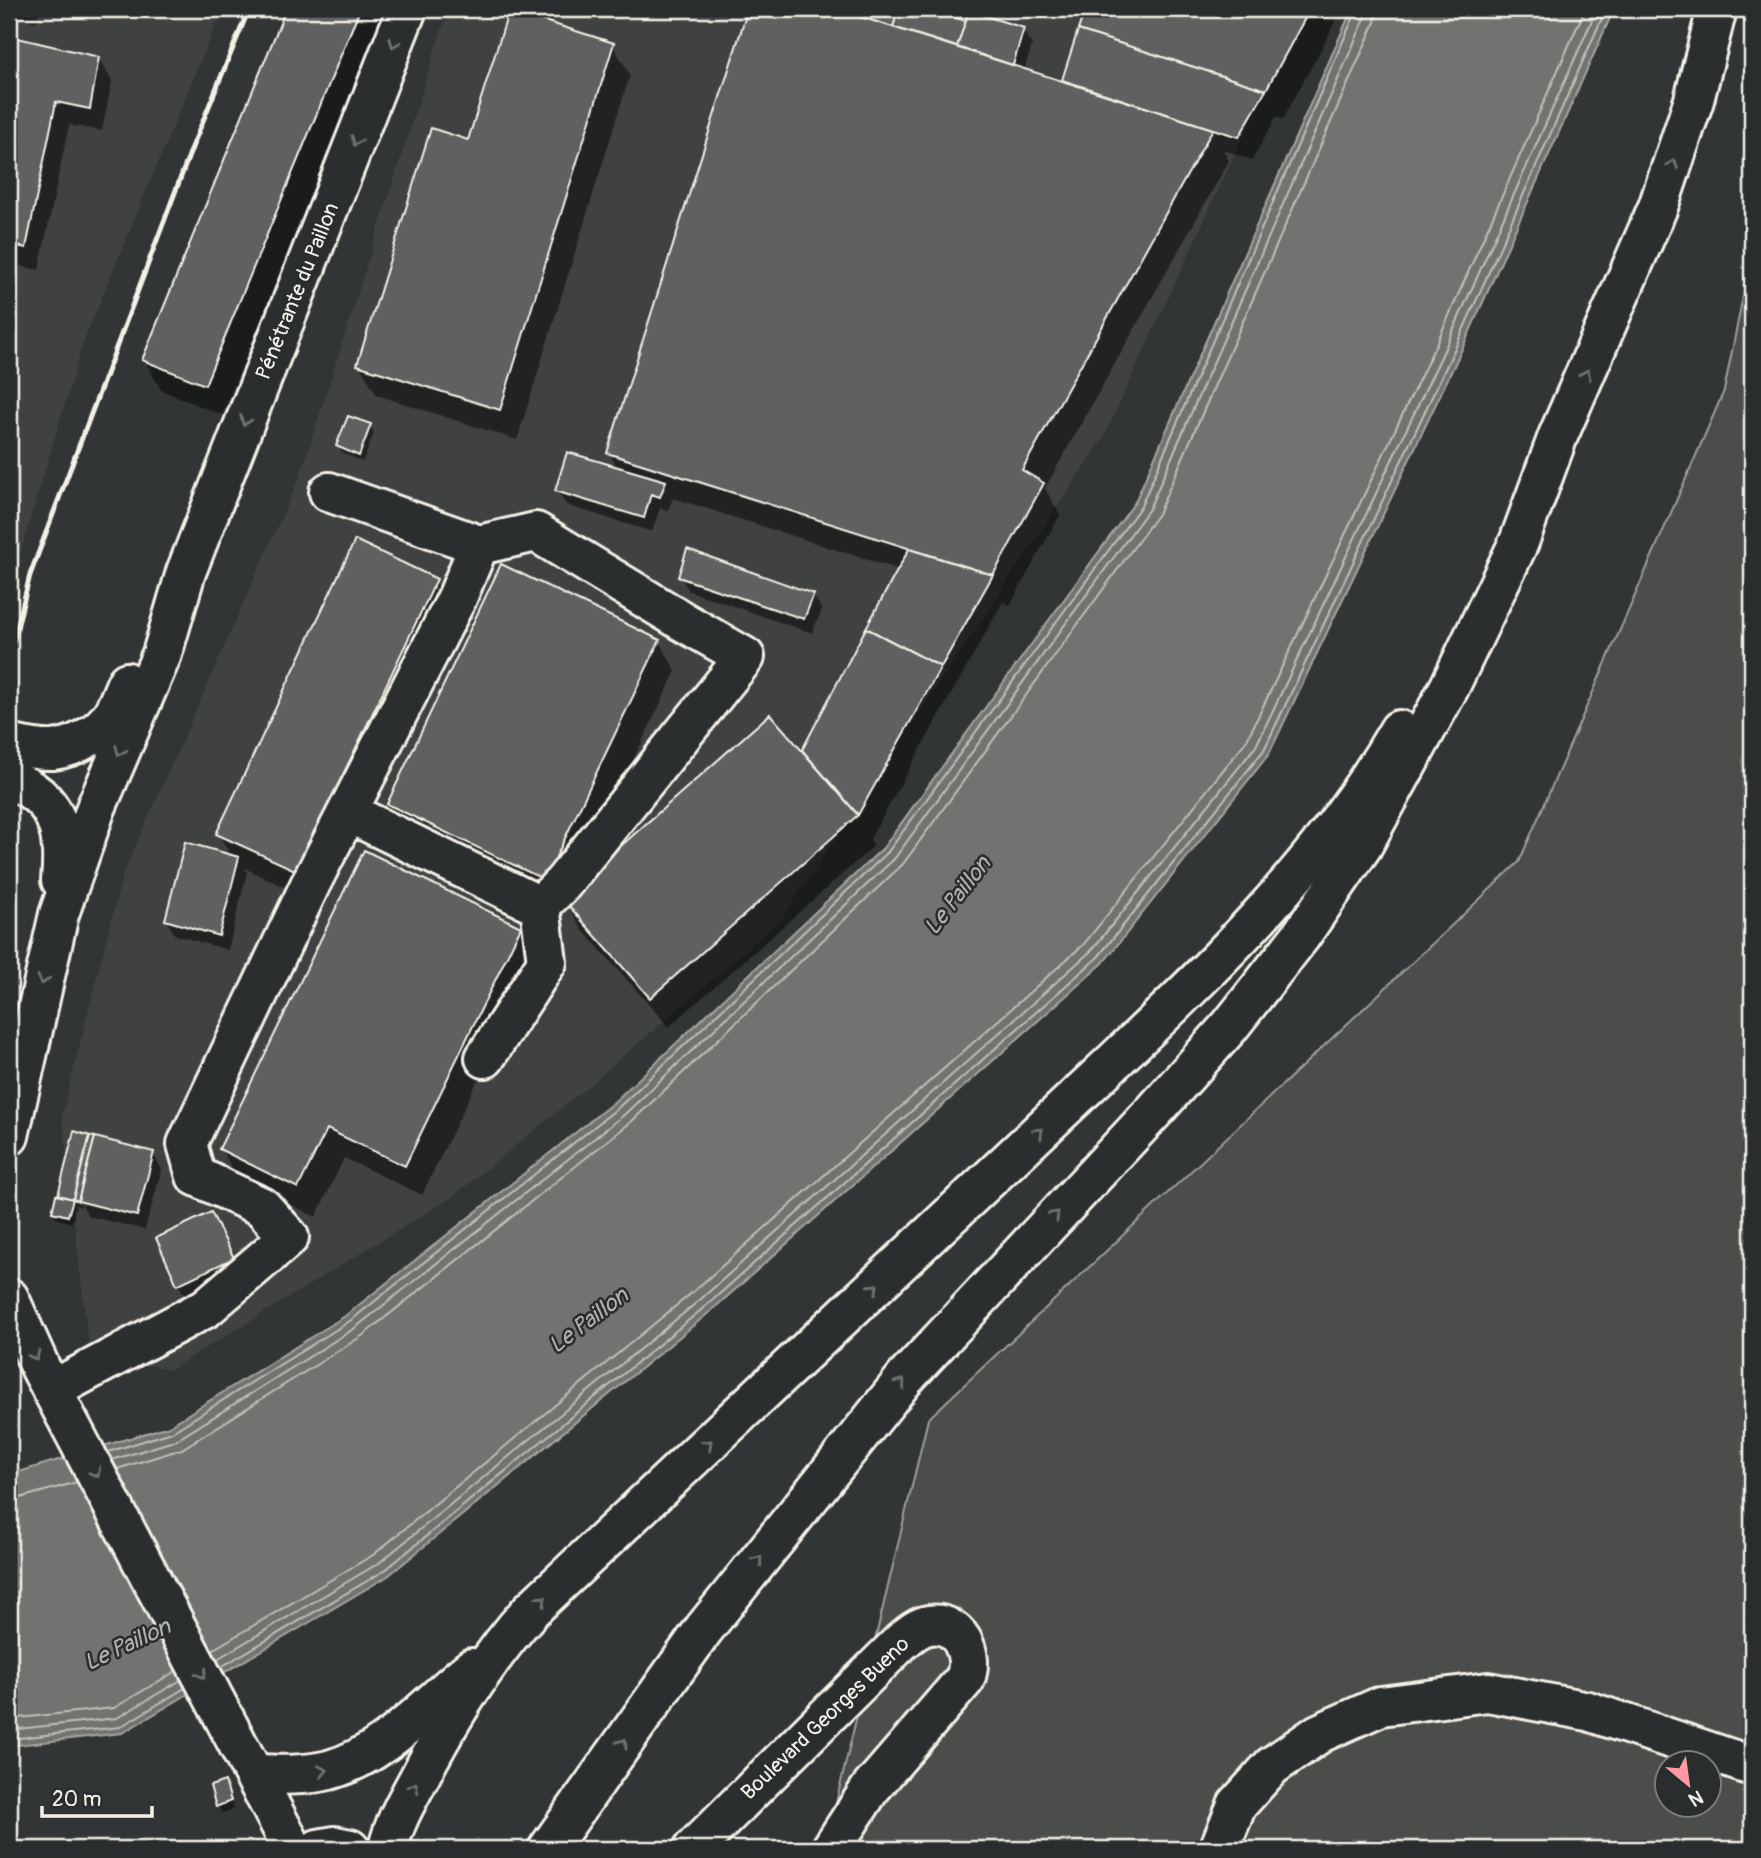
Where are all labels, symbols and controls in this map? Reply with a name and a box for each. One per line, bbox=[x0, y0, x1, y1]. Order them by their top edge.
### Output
one-way arrow bbox=[388, 37, 402, 49]
one-way arrow bbox=[350, 135, 364, 147]
one-way arrow bbox=[1665, 158, 1679, 170]
street label: Pénétrante du Paillon bbox=[250, 199, 345, 384]
one-way arrow bbox=[1578, 369, 1592, 381]
one-way arrow bbox=[240, 415, 254, 427]
one-way arrow bbox=[114, 744, 128, 756]
water label: Le Paillon bbox=[918, 849, 998, 940]
one-way arrow bbox=[37, 974, 51, 986]
one-way arrow bbox=[1031, 1127, 1044, 1140]
one-way arrow bbox=[1047, 1211, 1060, 1224]
water label: Le Paillon bbox=[543, 1281, 635, 1360]
one-way arrow bbox=[866, 1284, 879, 1297]
one-way arrow bbox=[27, 1349, 41, 1361]
one-way arrow bbox=[893, 1379, 906, 1391]
one-way arrow bbox=[700, 1440, 713, 1452]
one-way arrow bbox=[88, 1466, 101, 1478]
one-way arrow bbox=[750, 1555, 763, 1568]
one-way arrow bbox=[534, 1595, 547, 1608]
water label: Le Paillon bbox=[79, 1611, 176, 1677]
street label: Boulevard Georges Bueno bbox=[735, 1631, 915, 1806]
one-way arrow bbox=[194, 1667, 207, 1679]
one-way arrow bbox=[615, 1738, 627, 1751]
north arrow bbox=[1652, 1750, 1722, 1820]
one-way arrow bbox=[316, 1764, 328, 1779]
scale bar bbox=[42, 1774, 152, 1818]
one-way arrow bbox=[406, 1782, 420, 1794]
text: N bbox=[1684, 1784, 1707, 1812]
text: 20 m bbox=[52, 1786, 101, 1813]

